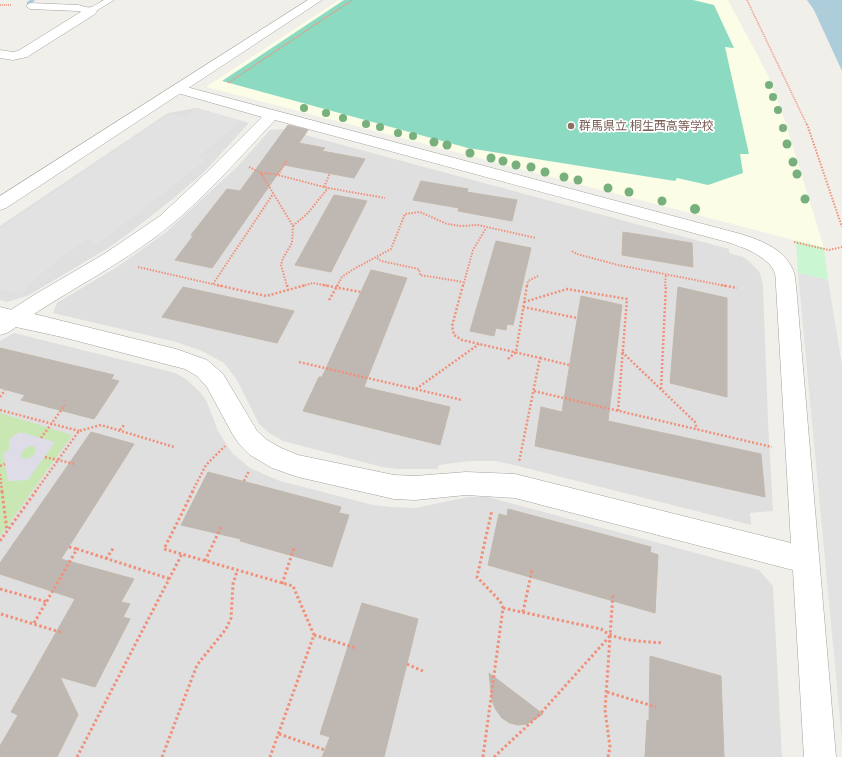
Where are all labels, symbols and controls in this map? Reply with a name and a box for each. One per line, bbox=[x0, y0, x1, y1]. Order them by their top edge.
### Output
place label: 群馬県立 桐生西高等学校 bbox=[579, 119, 714, 133]
marker: 群馬県立 桐生西高等学校 bbox=[566, 121, 576, 131]

